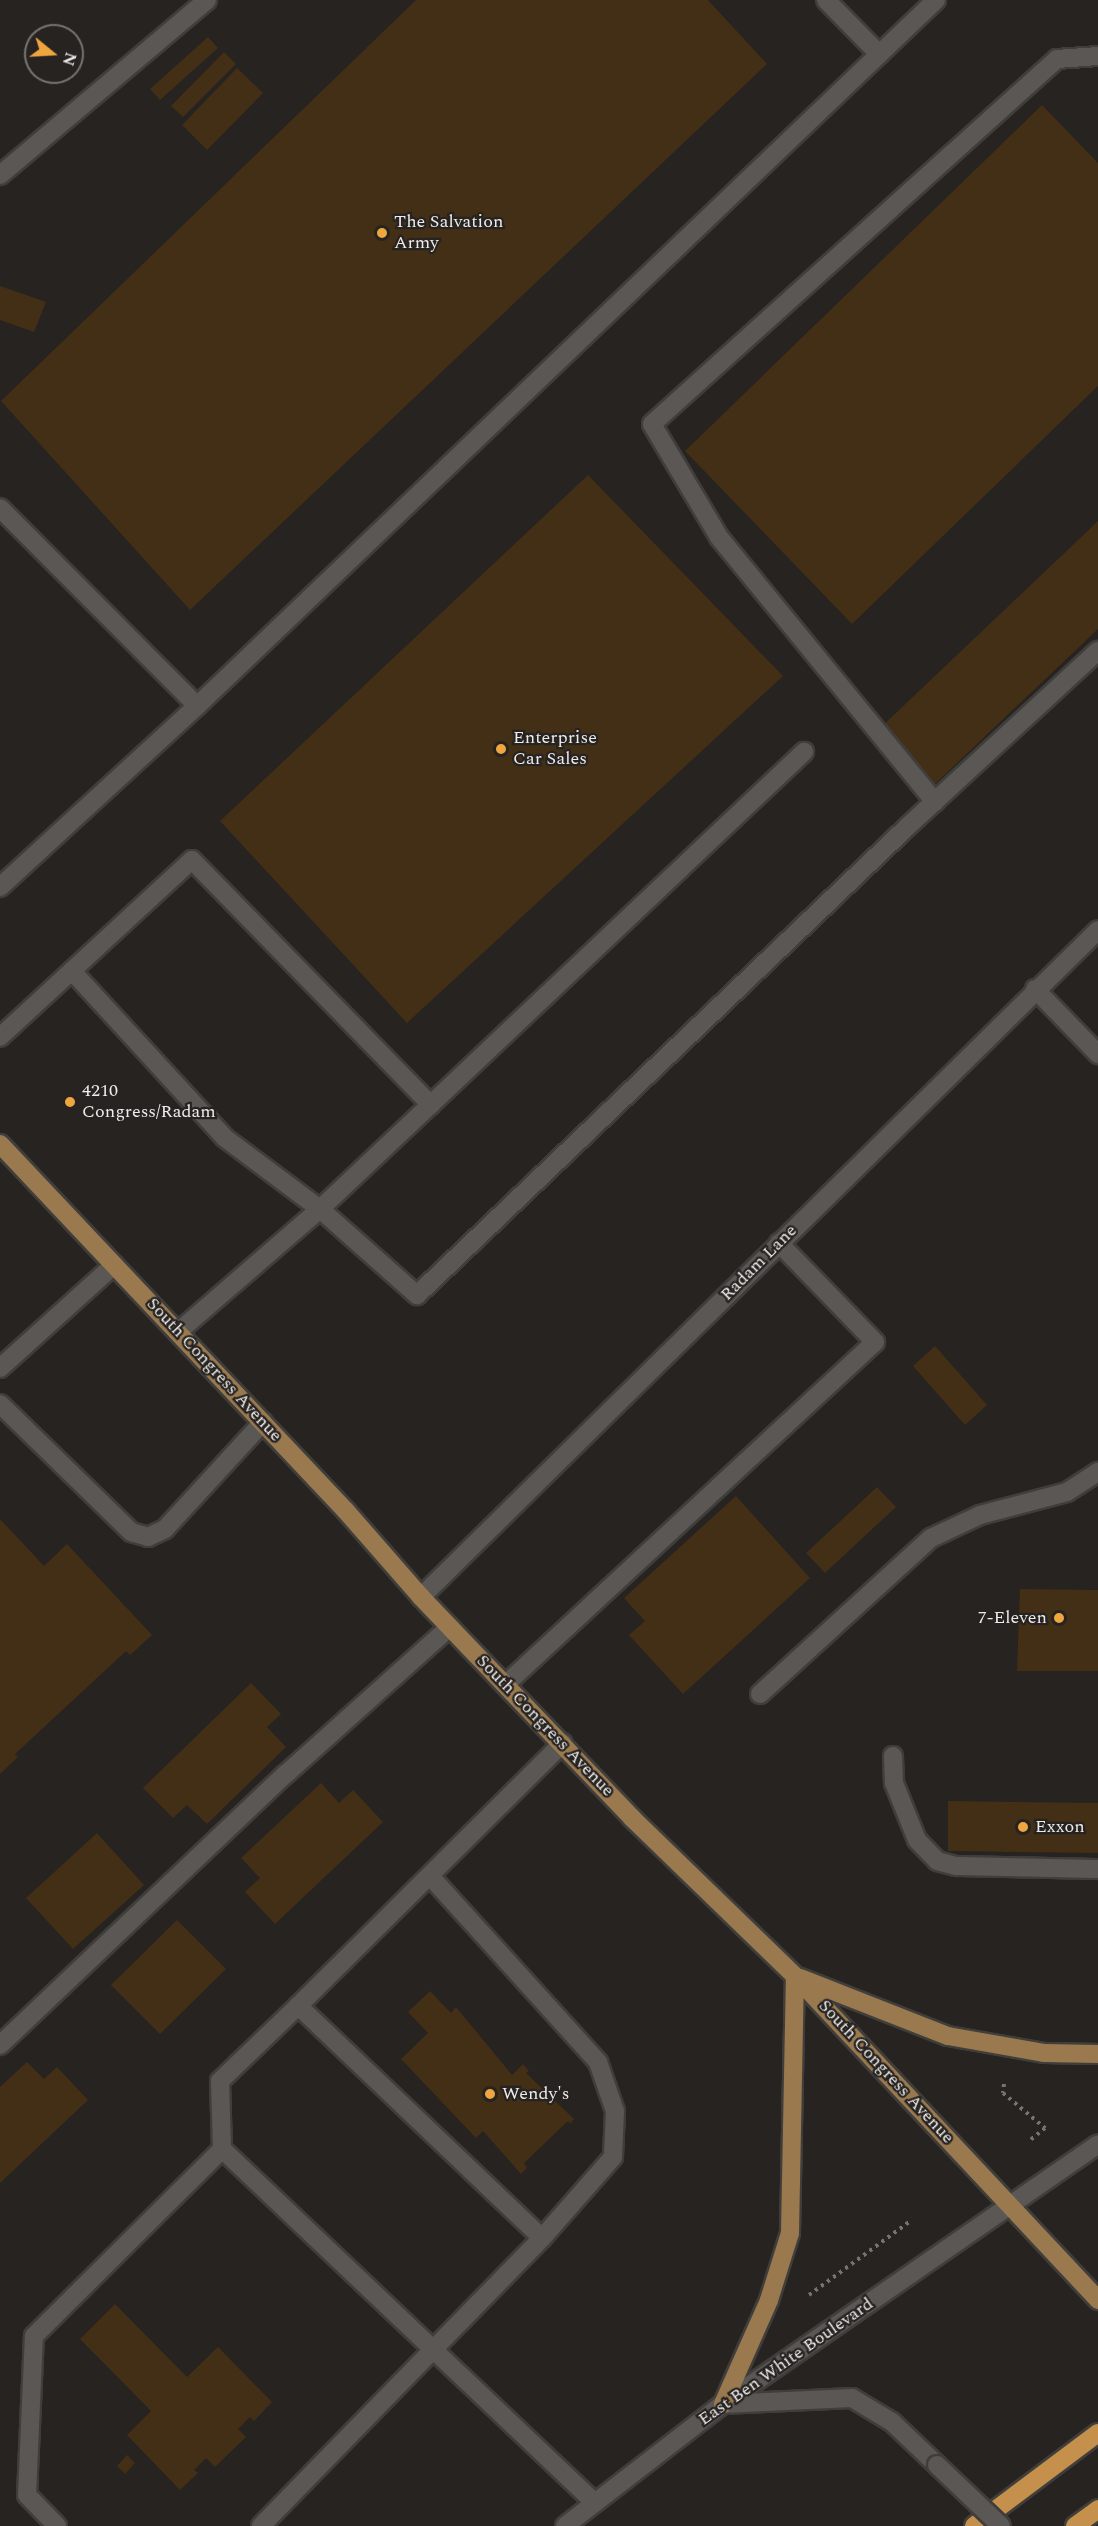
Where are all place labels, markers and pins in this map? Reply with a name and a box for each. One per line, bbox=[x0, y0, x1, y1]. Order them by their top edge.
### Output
place label: The Salvation Army bbox=[394, 212, 503, 254]
marker: The Salvation Army bbox=[375, 226, 389, 240]
place label: Enterprise Car Sales bbox=[513, 728, 597, 771]
marker: Enterprise Car Sales bbox=[494, 742, 508, 756]
place label: 4210 Congress/Radam bbox=[82, 1081, 216, 1124]
marker: 4210 Congress/Radam bbox=[63, 1095, 77, 1109]
place label: 7-Eleven bbox=[978, 1607, 1047, 1629]
marker: 7-Eleven bbox=[1052, 1611, 1066, 1625]
place label: Exxon bbox=[1035, 1816, 1085, 1838]
marker: Exxon bbox=[1016, 1820, 1030, 1834]
place label: Wendy's bbox=[502, 2083, 569, 2105]
marker: Wendy's bbox=[483, 2087, 497, 2101]

